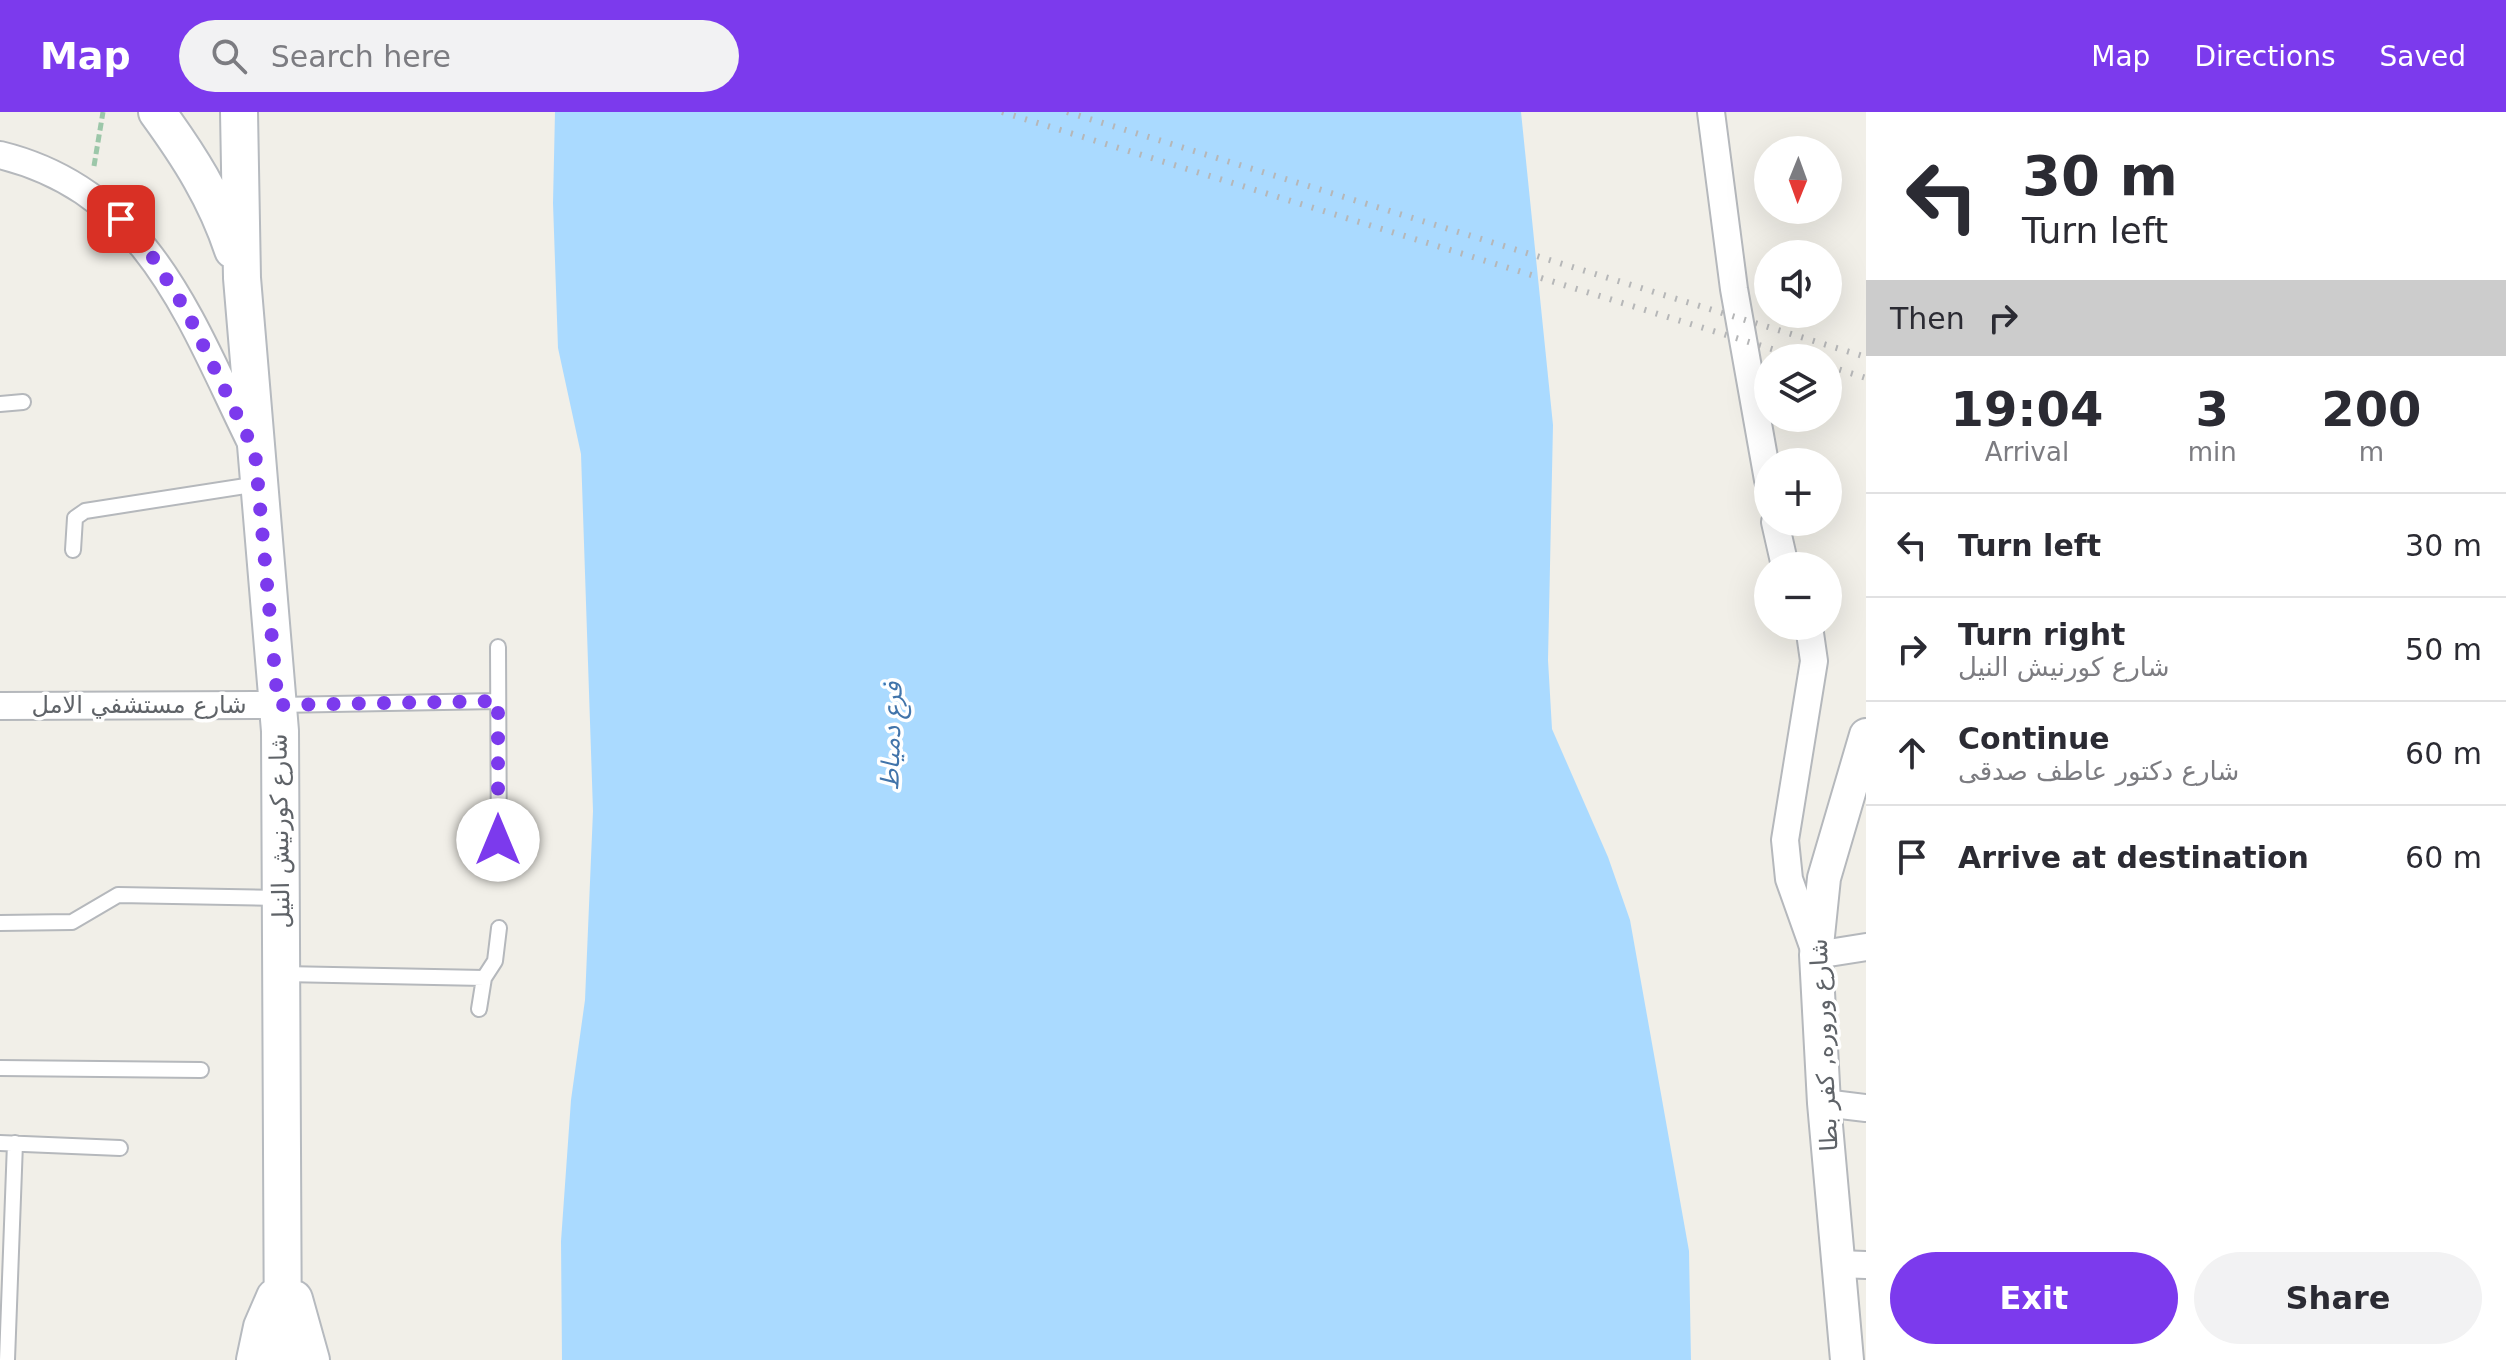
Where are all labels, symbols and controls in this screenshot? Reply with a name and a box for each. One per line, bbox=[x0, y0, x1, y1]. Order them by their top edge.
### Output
search box bbox=[179, 20, 739, 92]
text: Map bbox=[40, 34, 131, 78]
icon: search bbox=[207, 34, 251, 78]
text: Search here bbox=[271, 39, 451, 74]
text: Map bbox=[2091, 40, 2150, 73]
text: Directions bbox=[2194, 40, 2335, 73]
text: Saved bbox=[2379, 40, 2466, 73]
north arrow bbox=[1754, 136, 1842, 224]
map controls bbox=[1754, 136, 1842, 640]
text: 30 m bbox=[2022, 143, 2178, 208]
icon: left bbox=[1890, 144, 1994, 248]
pin bbox=[87, 185, 155, 253]
icon: arrive bbox=[99, 197, 143, 241]
text: Turn left bbox=[2022, 210, 2168, 251]
button: sound bbox=[1754, 240, 1842, 328]
icon: right bbox=[1981, 296, 2025, 340]
text: Then bbox=[1890, 301, 1965, 336]
button: layers bbox=[1754, 344, 1842, 432]
text: 19:04 bbox=[1950, 381, 2103, 437]
text: 3 bbox=[2196, 381, 2229, 437]
text: 200 bbox=[2321, 381, 2421, 437]
text: Arrival bbox=[1985, 437, 2069, 467]
text: min bbox=[2188, 437, 2237, 467]
text: m bbox=[2359, 437, 2384, 467]
button: + bbox=[1754, 448, 1842, 536]
icon: left bbox=[1890, 523, 1934, 567]
text: Turn left bbox=[1958, 528, 2101, 563]
text: 30 m bbox=[2405, 528, 2482, 563]
button: − bbox=[1754, 552, 1842, 640]
text: Turn right bbox=[1958, 617, 2125, 652]
icon: right bbox=[1890, 627, 1934, 671]
text: 50 m bbox=[2405, 632, 2482, 667]
text: شارع كورنيش النيل bbox=[1958, 652, 2169, 682]
water label: فرع دمياط bbox=[874, 681, 913, 790]
street label: شارع مستشفي الامل bbox=[31, 691, 247, 719]
text: Continue bbox=[1958, 721, 2110, 756]
icon: ahead bbox=[1890, 731, 1934, 775]
street label: شارع كورنيش النيل bbox=[264, 733, 296, 929]
text: 60 m bbox=[2405, 736, 2482, 771]
text: شارع دكتور عاطف صدقى bbox=[1958, 756, 2239, 786]
position arrow bbox=[456, 798, 540, 882]
icon: arrive bbox=[1890, 835, 1934, 879]
text: Arrive at destination bbox=[1958, 840, 2309, 875]
text: 60 m bbox=[2405, 840, 2482, 875]
street label: شارع وروره, كفر بطا bbox=[1804, 938, 1844, 1152]
button: Exit bbox=[1890, 1252, 2178, 1344]
button: Share bbox=[2194, 1252, 2482, 1344]

